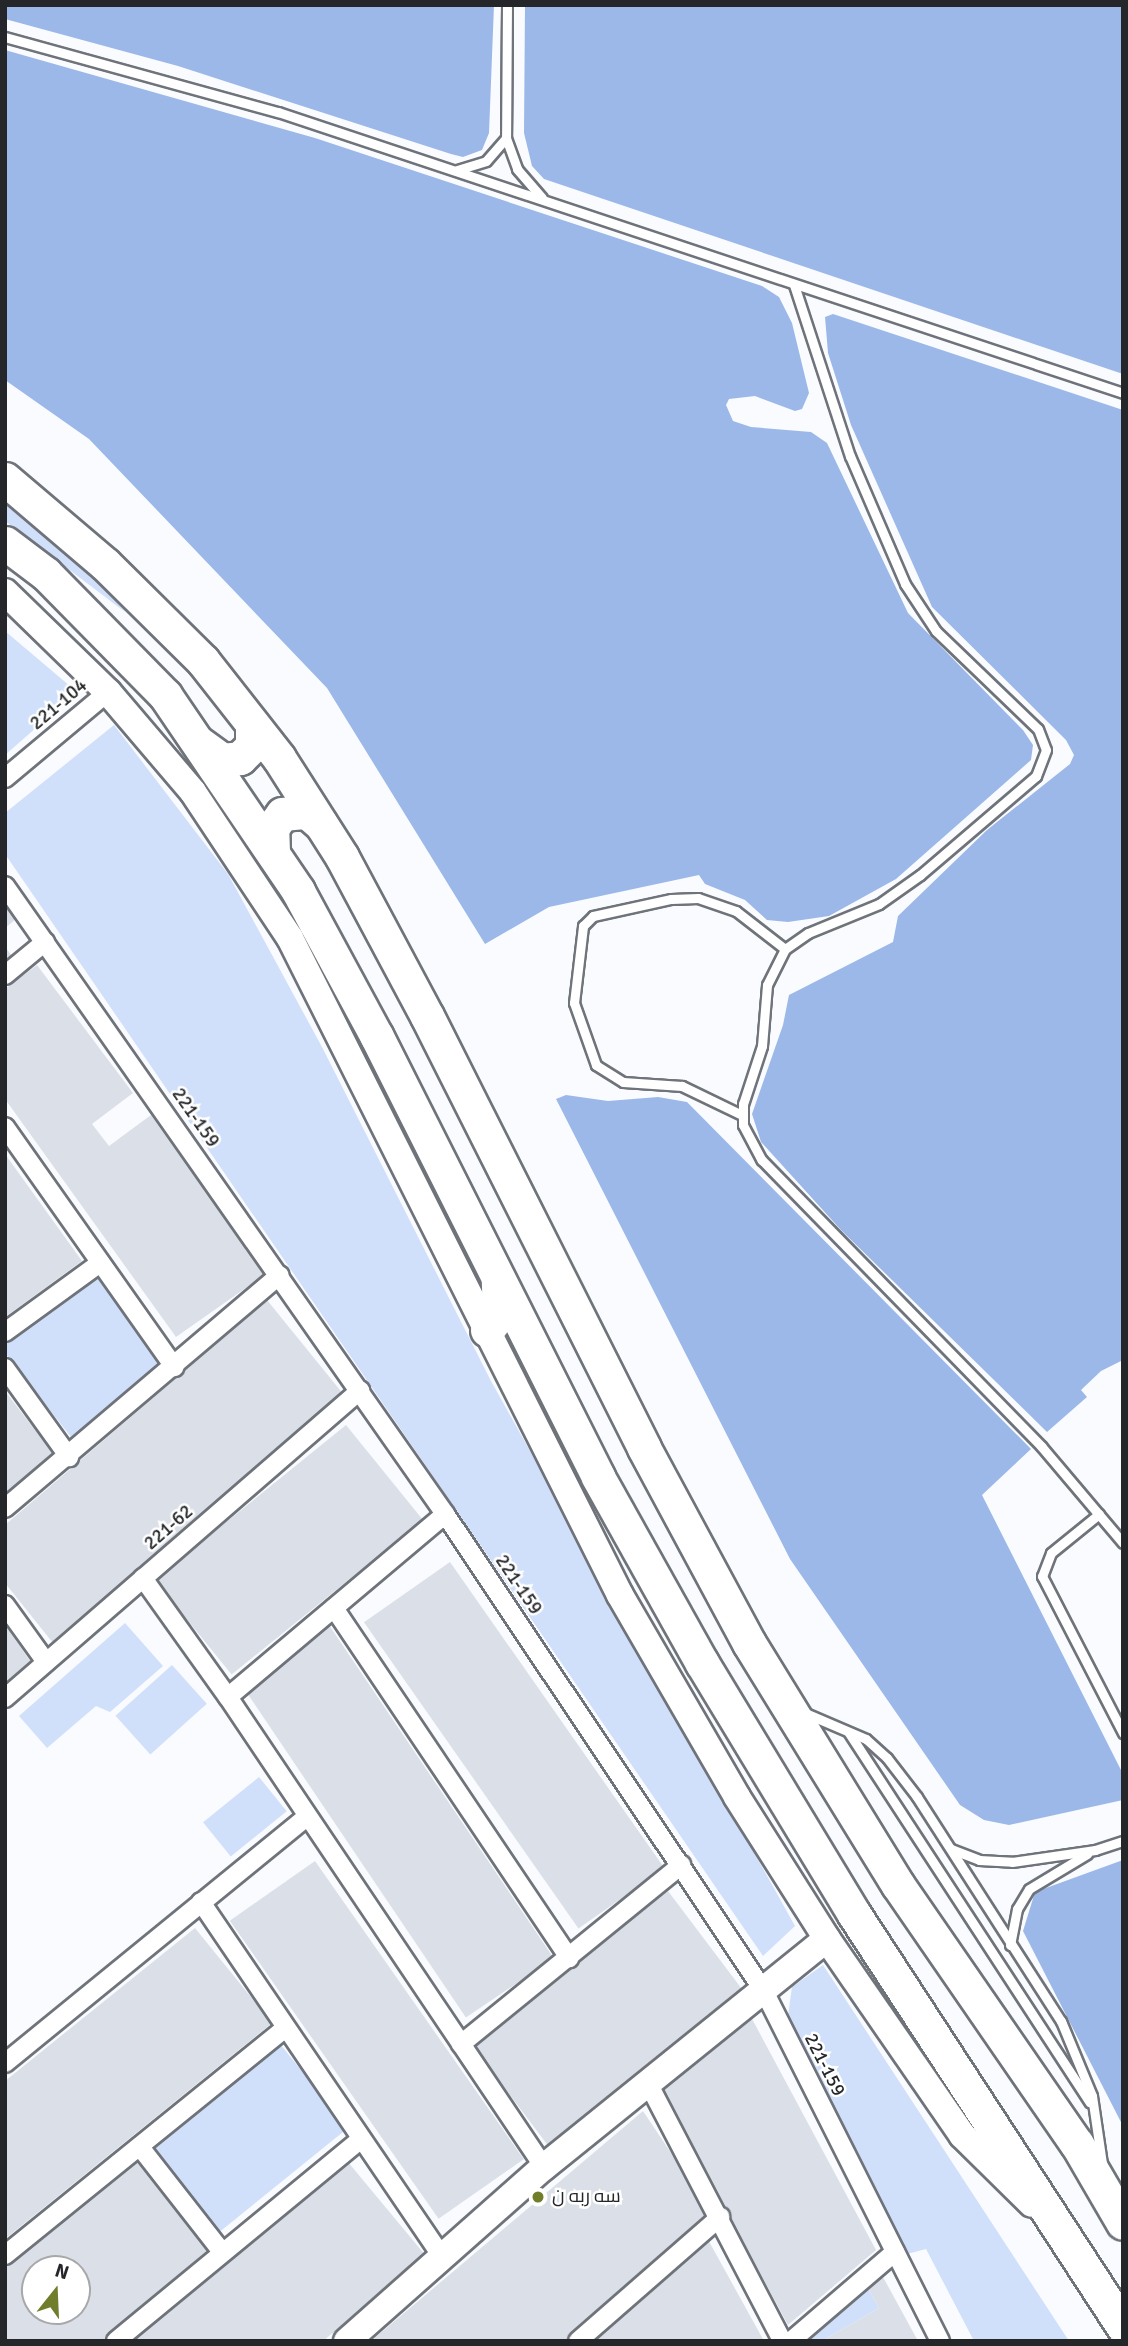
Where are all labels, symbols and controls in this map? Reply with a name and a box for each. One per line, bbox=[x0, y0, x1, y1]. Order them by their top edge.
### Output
street label: 221-104 bbox=[26, 675, 92, 735]
street label: 221-159 bbox=[166, 1084, 224, 1152]
street label: 221-62 bbox=[140, 1501, 198, 1555]
street label: 221-159 bbox=[490, 1551, 546, 1619]
street label: 221-159 bbox=[799, 2030, 849, 2100]
place label: سه ربه ن bbox=[552, 2186, 621, 2208]
marker: سه ربه ن bbox=[530, 2189, 546, 2205]
north arrow bbox=[21, 2255, 91, 2325]
text: N bbox=[52, 2258, 72, 2285]

